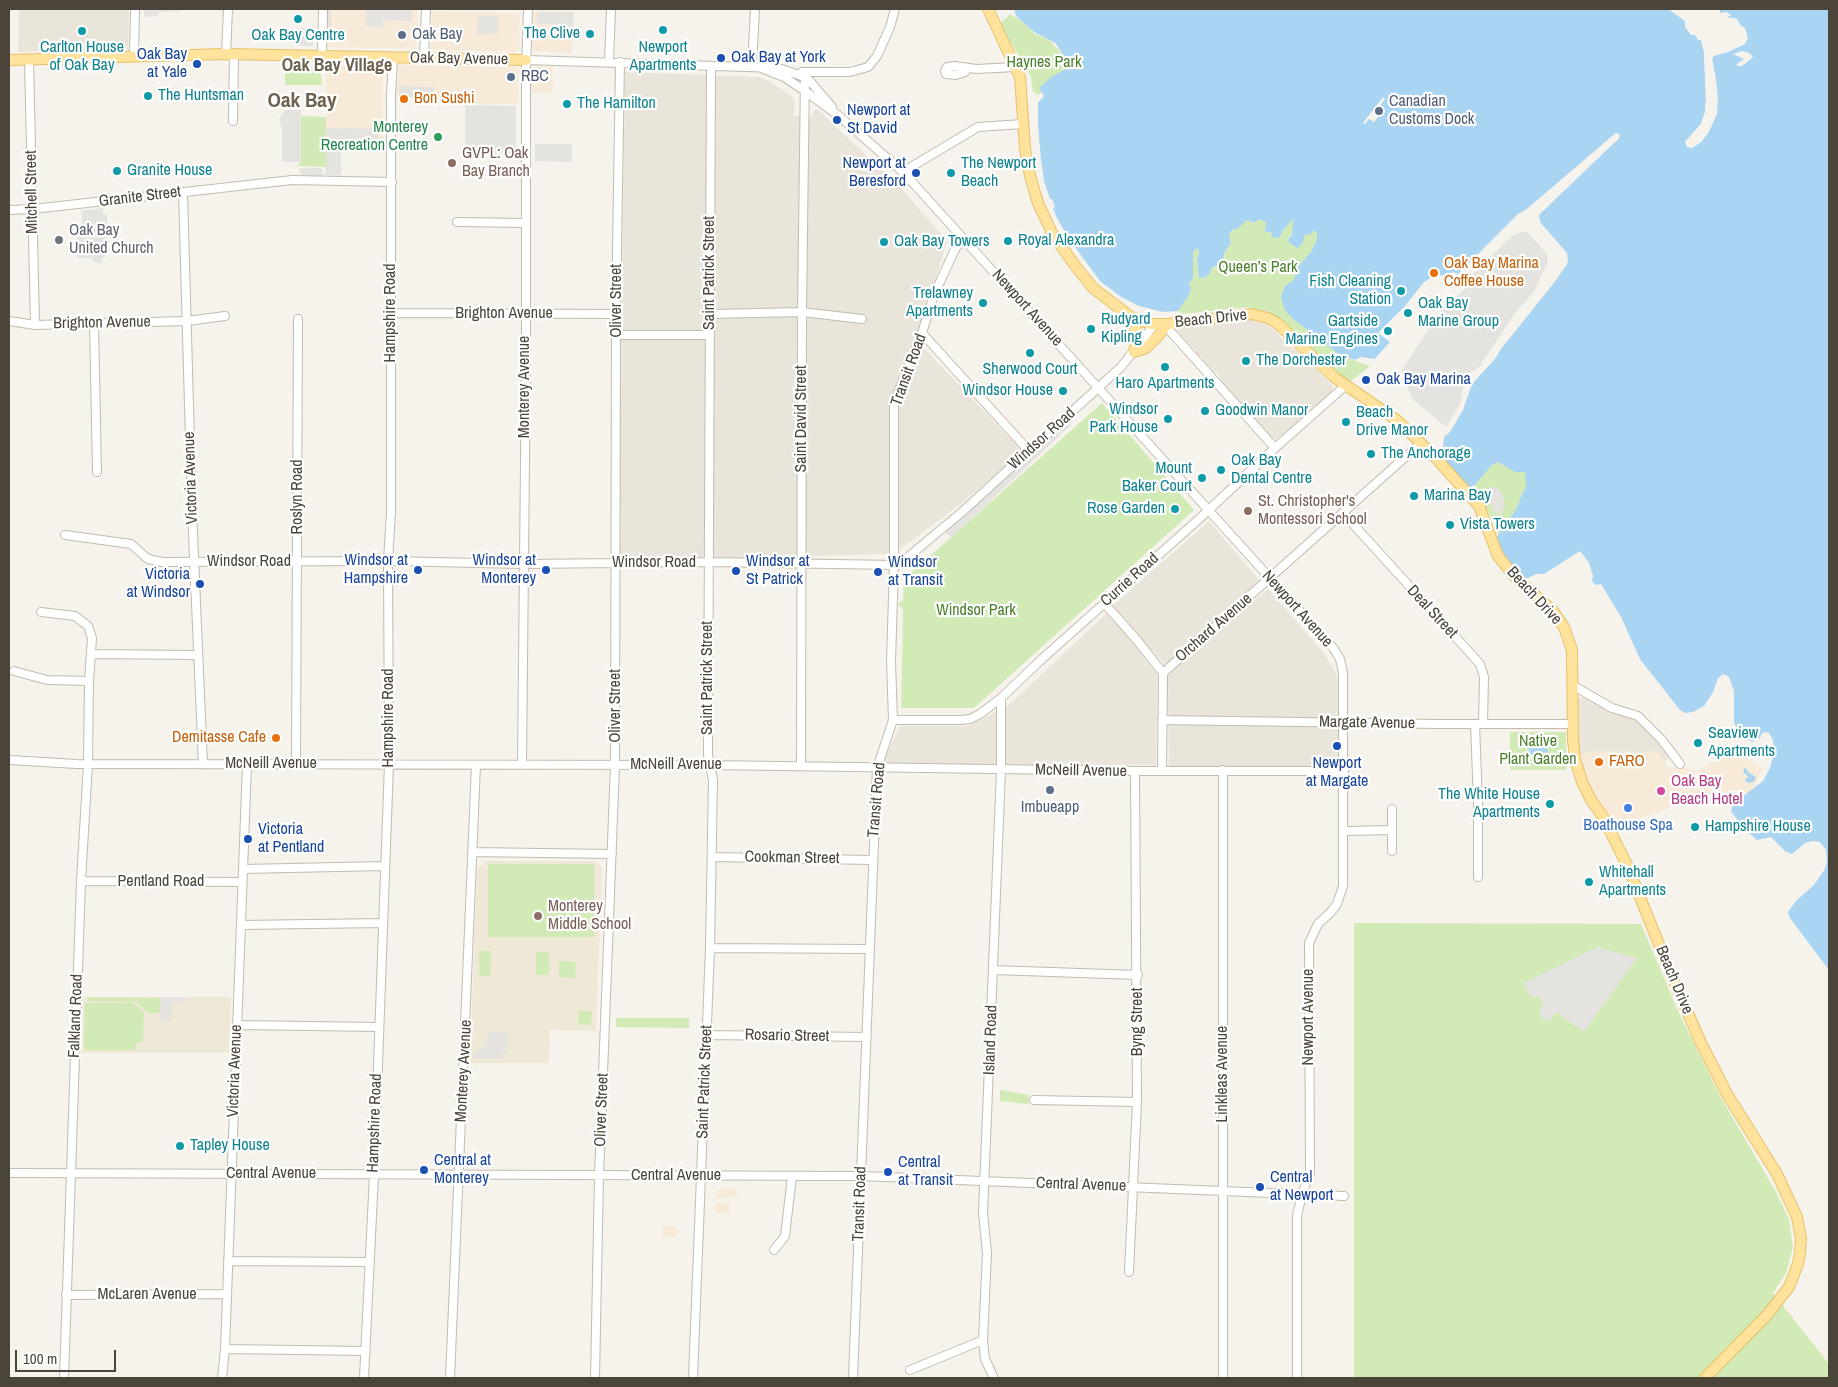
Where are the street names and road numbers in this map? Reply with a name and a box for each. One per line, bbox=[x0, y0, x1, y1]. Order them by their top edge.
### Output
street label: Oak Bay Avenue bbox=[410, 49, 508, 69]
street label: Mitchell Street bbox=[22, 150, 42, 234]
street label: Granite Street bbox=[98, 182, 182, 212]
street label: Saint Patrick Street bbox=[700, 216, 720, 330]
street label: Hampshire Road bbox=[381, 263, 401, 363]
street label: Oliver Street bbox=[607, 264, 627, 338]
street label: Newport Avenue bbox=[987, 266, 1067, 350]
street label: Brighton Avenue bbox=[455, 304, 553, 324]
street label: Beach Drive bbox=[1174, 306, 1248, 332]
street label: Brighton Avenue bbox=[53, 313, 151, 333]
street label: Transit Road bbox=[887, 331, 931, 409]
street label: Monterey Avenue bbox=[515, 336, 535, 438]
street label: Saint David Street bbox=[792, 365, 812, 473]
street label: Windsor Road bbox=[1004, 404, 1080, 474]
street label: Victoria Avenue bbox=[180, 431, 202, 525]
street label: Roslyn Road bbox=[288, 459, 308, 535]
street label: Currie Road bbox=[1097, 549, 1163, 611]
street label: Windsor Road bbox=[207, 552, 291, 572]
street label: Windsor Road bbox=[612, 553, 696, 573]
street label: Beach Drive bbox=[1502, 563, 1566, 629]
street label: Newport Avenue bbox=[1257, 567, 1337, 651]
street label: Deal Street bbox=[1403, 581, 1461, 643]
street label: Orchard Avenue bbox=[1172, 589, 1256, 667]
street label: Saint Patrick Street bbox=[698, 621, 718, 735]
street label: Hampshire Road bbox=[379, 668, 399, 768]
street label: Oliver Street bbox=[606, 669, 626, 743]
street label: Margate Avenue bbox=[1319, 713, 1415, 733]
street label: McNeill Avenue bbox=[225, 754, 317, 774]
street label: McNeill Avenue bbox=[630, 755, 722, 775]
street label: McNeill Avenue bbox=[1035, 761, 1127, 781]
street label: Transit Road bbox=[864, 762, 890, 838]
street label: Cookman Street bbox=[744, 848, 840, 868]
street label: Pentland Road bbox=[118, 872, 204, 892]
street label: Beach Drive bbox=[1651, 943, 1697, 1017]
street label: Newport Avenue bbox=[1299, 969, 1319, 1065]
street label: Falkland Road bbox=[65, 974, 87, 1058]
street label: Byng Street bbox=[1128, 988, 1148, 1056]
street label: Island Road bbox=[980, 1005, 1002, 1075]
street label: Monterey Avenue bbox=[452, 1019, 476, 1123]
street label: Victoria Avenue bbox=[224, 1024, 246, 1118]
street label: Saint Patrick Street bbox=[693, 1025, 717, 1139]
street label: Rosario Street bbox=[745, 1026, 829, 1046]
street label: Linkleas Avenue bbox=[1213, 1026, 1233, 1122]
street label: Hampshire Road bbox=[364, 1073, 386, 1173]
street label: Oliver Street bbox=[591, 1073, 613, 1147]
street label: Central Avenue bbox=[226, 1164, 316, 1184]
street label: Central Avenue bbox=[631, 1166, 721, 1186]
street label: Transit Road bbox=[849, 1166, 871, 1242]
street label: Central Avenue bbox=[1036, 1174, 1126, 1196]
street label: McLaren Avenue bbox=[98, 1285, 196, 1305]

